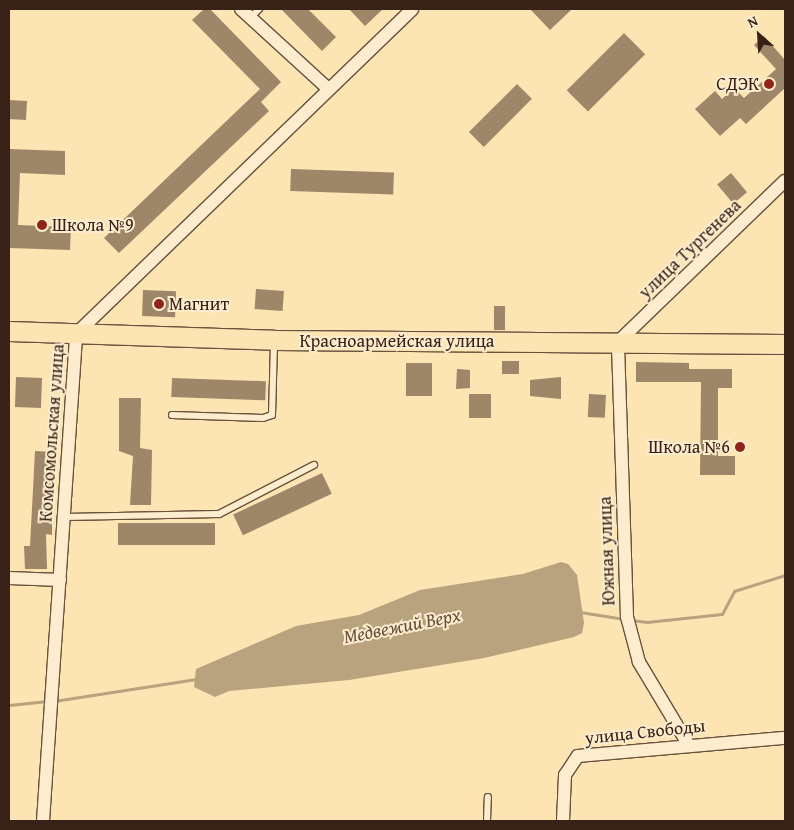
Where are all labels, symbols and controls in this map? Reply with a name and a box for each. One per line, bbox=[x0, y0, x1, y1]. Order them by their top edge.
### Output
north arrow bbox=[734, 10, 784, 60]
text: N bbox=[744, 10, 761, 33]
place label: СДЭК bbox=[716, 73, 759, 95]
marker: СДЭК bbox=[763, 78, 775, 90]
street label: улица Тургенева bbox=[634, 195, 746, 303]
place label: Школа №9 bbox=[52, 214, 134, 236]
marker: Школа №9 bbox=[36, 219, 48, 231]
place label: Магнит bbox=[169, 293, 229, 315]
marker: Магнит bbox=[153, 298, 165, 310]
street label: Красноармейская улица bbox=[300, 330, 494, 352]
street label: Комсомольская улица bbox=[35, 343, 69, 523]
place label: Школа №6 bbox=[648, 436, 730, 458]
marker: Школа №6 bbox=[734, 441, 746, 453]
street label: Южная улица bbox=[594, 496, 620, 606]
water label: Медвежий Верх bbox=[342, 604, 462, 648]
street label: улица Свободы bbox=[584, 715, 706, 749]

